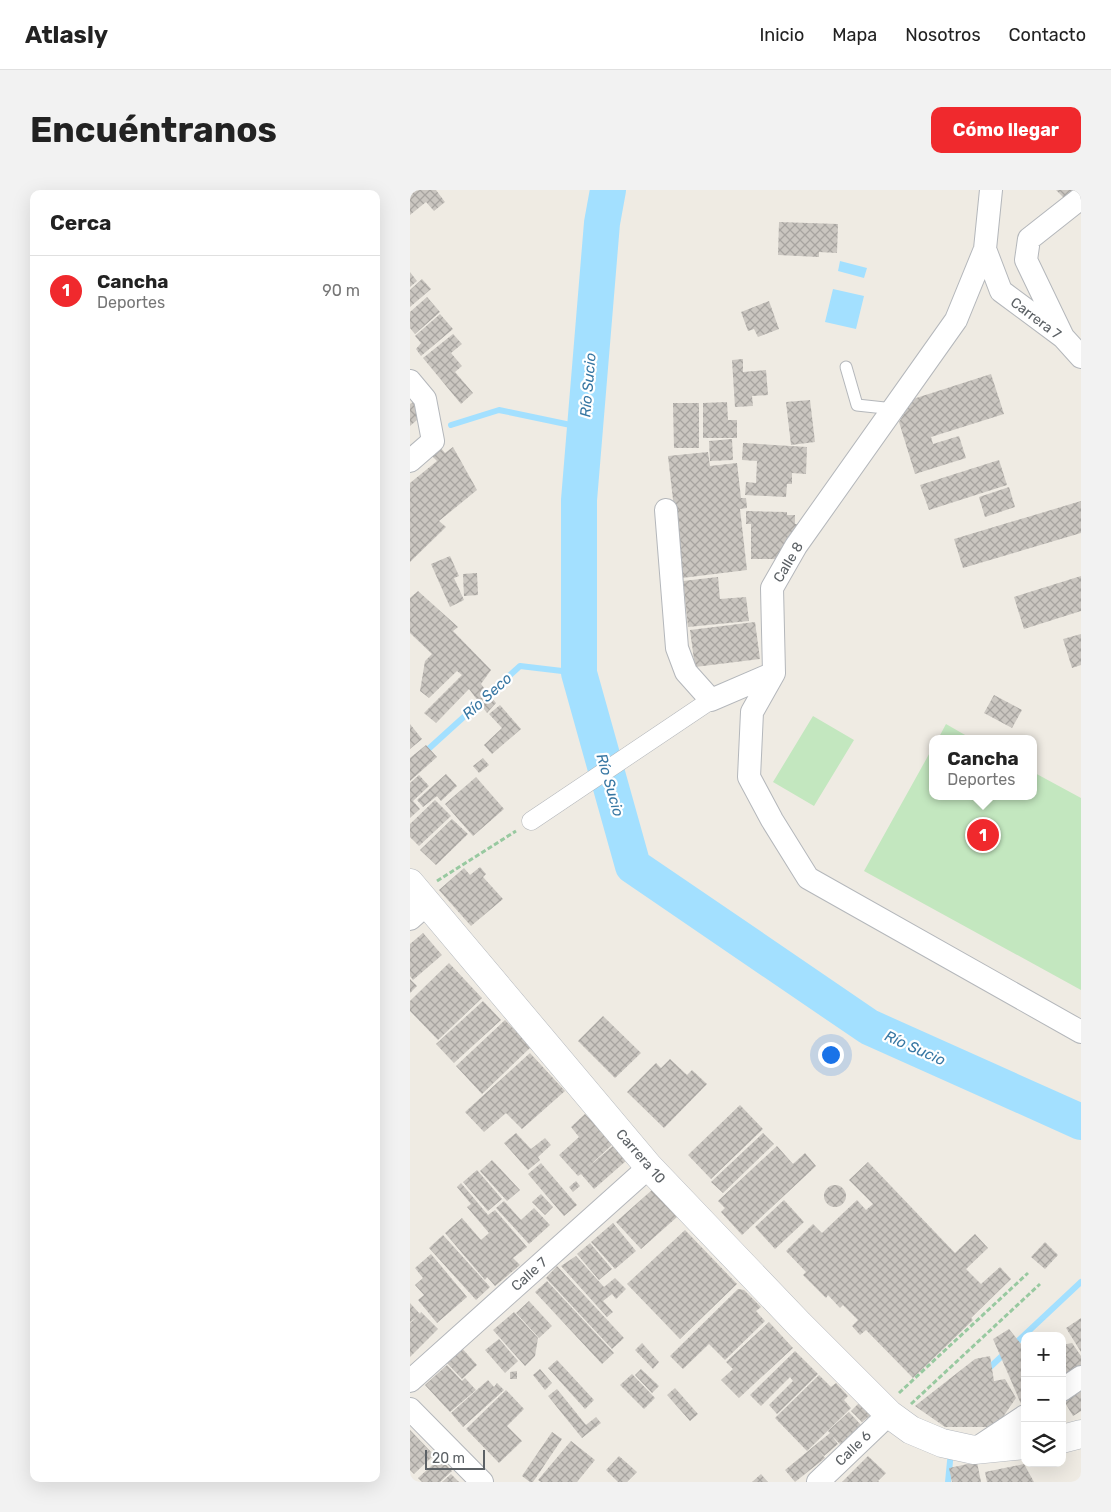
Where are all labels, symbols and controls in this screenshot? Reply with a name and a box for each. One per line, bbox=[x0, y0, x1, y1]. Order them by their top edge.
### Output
text: Atlasly bbox=[25, 21, 108, 49]
text: Inicio bbox=[759, 24, 804, 46]
text: Mapa bbox=[832, 24, 877, 46]
text: Nosotros bbox=[905, 24, 981, 46]
text: Contacto bbox=[1009, 24, 1086, 46]
button: Cómo llegar bbox=[931, 107, 1081, 153]
text: Encuéntranos bbox=[30, 109, 277, 151]
text: Cerca bbox=[50, 210, 111, 235]
text: Cancha bbox=[97, 270, 169, 293]
text: 1 bbox=[62, 281, 70, 300]
text: 90 m bbox=[322, 281, 360, 300]
text: Deportes bbox=[97, 293, 165, 312]
street label: Carrera 7 bbox=[1007, 294, 1064, 343]
water label: Río Sucio bbox=[576, 352, 600, 418]
street label: Calle 8 bbox=[770, 539, 807, 586]
water label: Río Seco bbox=[459, 669, 516, 723]
popup bbox=[929, 735, 1037, 800]
text: Cancha bbox=[947, 747, 1019, 770]
water label: Río Sucio bbox=[592, 751, 628, 819]
text: Deportes bbox=[947, 770, 1015, 789]
pin: 1 bbox=[967, 816, 999, 854]
water label: Río Sucio bbox=[882, 1027, 949, 1070]
your location bbox=[818, 1042, 844, 1068]
street label: Carrera 10 bbox=[612, 1126, 669, 1187]
street label: Calle 7 bbox=[508, 1254, 551, 1295]
map controls bbox=[1021, 1332, 1066, 1467]
button: + bbox=[1021, 1332, 1066, 1377]
button: − bbox=[1021, 1377, 1066, 1422]
button: layers bbox=[1021, 1422, 1066, 1467]
street label: Calle 6 bbox=[832, 1427, 875, 1470]
scale bar bbox=[425, 1447, 485, 1470]
text: 20 m bbox=[432, 1450, 465, 1467]

